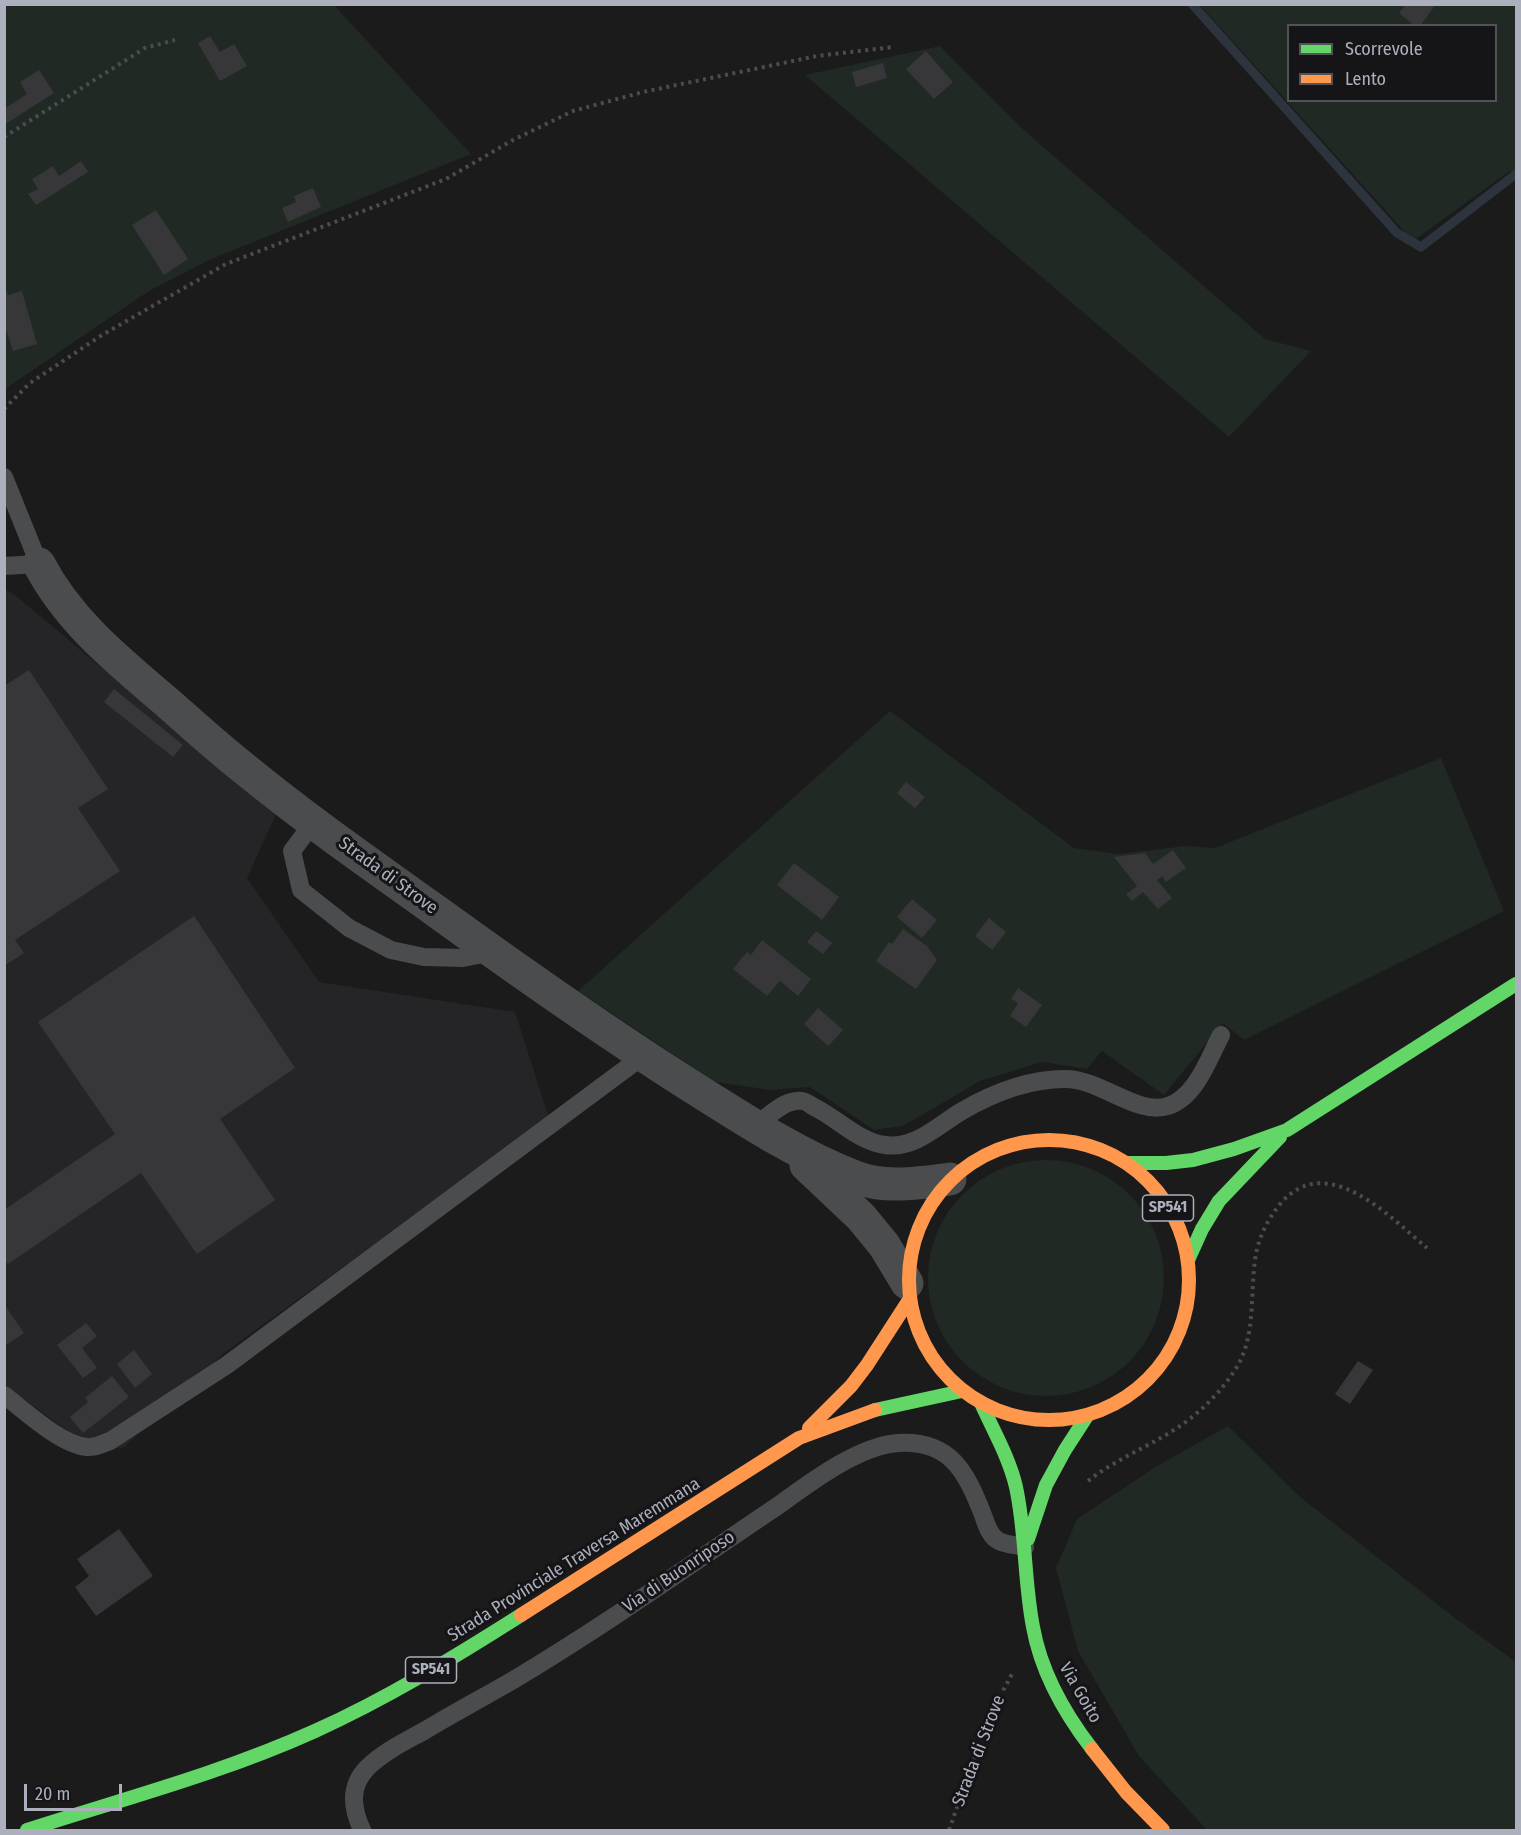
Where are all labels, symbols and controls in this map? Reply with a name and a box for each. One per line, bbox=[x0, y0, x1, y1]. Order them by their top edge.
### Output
legend bbox=[1287, 24, 1497, 102]
text: Scorrevole bbox=[1345, 38, 1423, 60]
text: Lento bbox=[1345, 68, 1386, 90]
street label: Strada di Strove bbox=[334, 833, 442, 919]
road number: SP541 bbox=[1142, 1195, 1194, 1221]
street label: Strada Provinciale Traversa Maremmana bbox=[444, 1473, 704, 1647]
street label: Via di Buonriposo bbox=[619, 1527, 739, 1617]
road number: SP541 bbox=[406, 1657, 456, 1683]
street label: Via Goito bbox=[1054, 1659, 1106, 1727]
street label: Strada di Strove bbox=[948, 1692, 1010, 1810]
scale bar bbox=[27, 1772, 124, 1810]
text: 20 m bbox=[35, 1783, 70, 1805]

